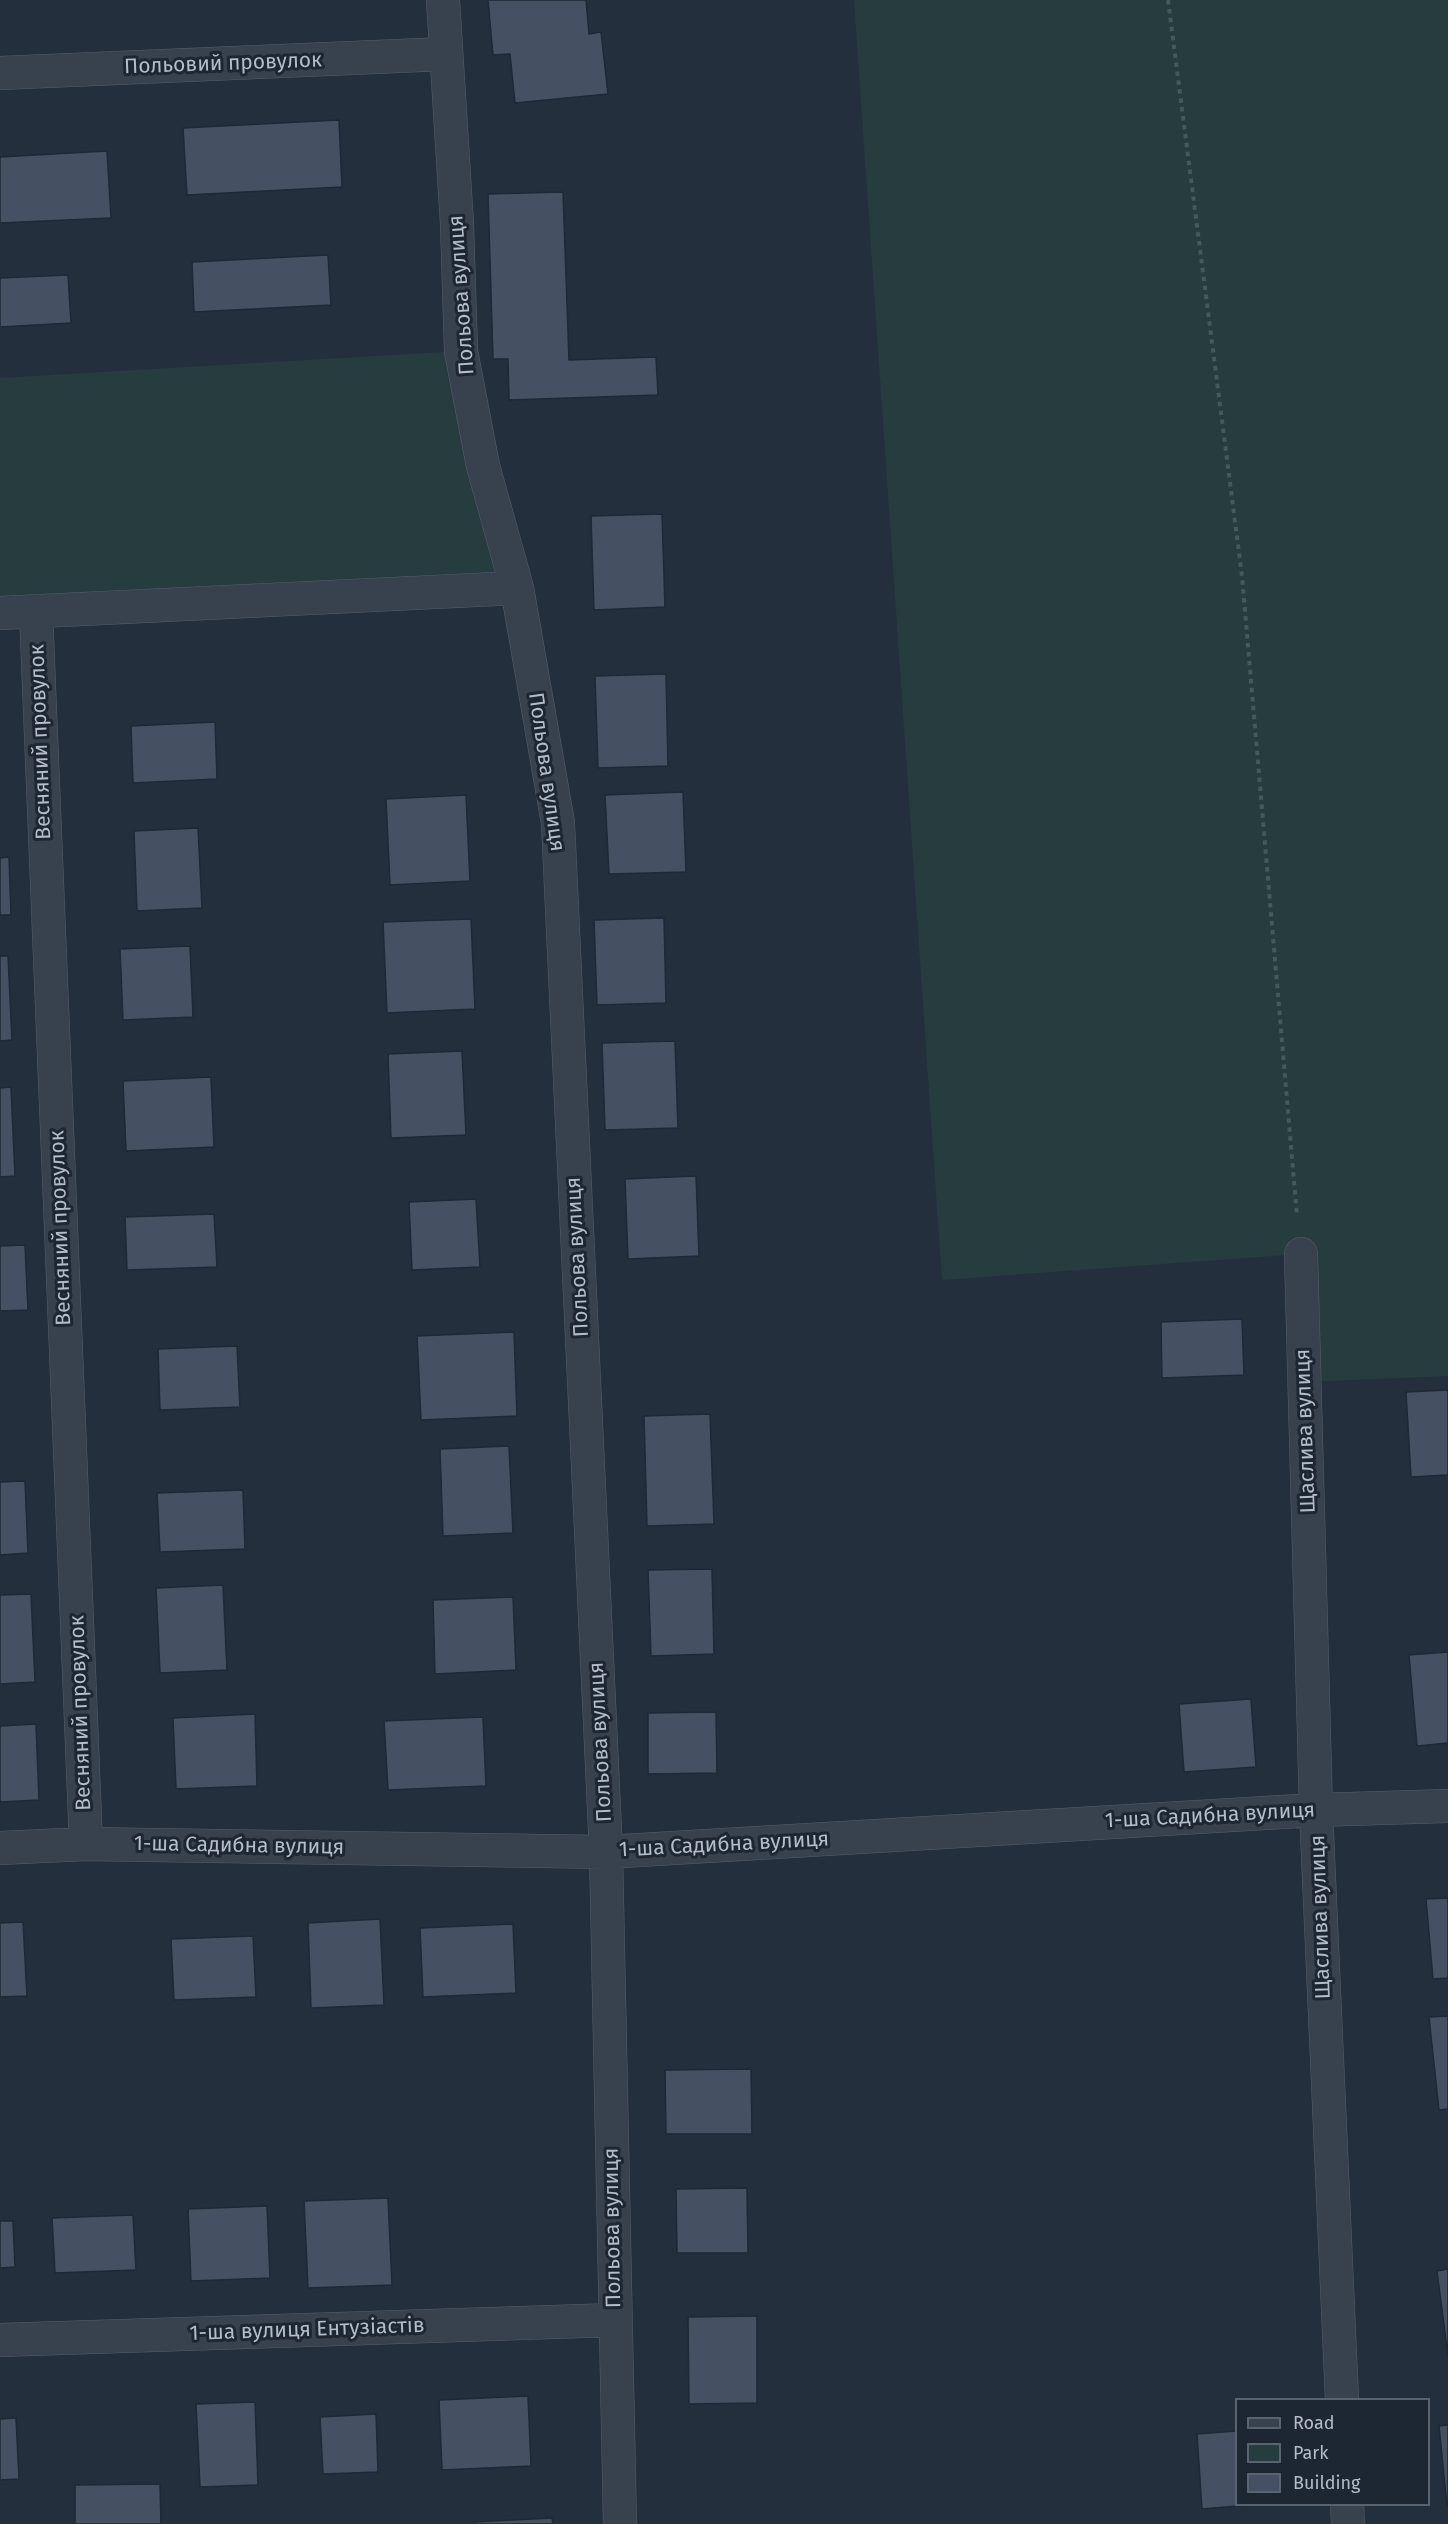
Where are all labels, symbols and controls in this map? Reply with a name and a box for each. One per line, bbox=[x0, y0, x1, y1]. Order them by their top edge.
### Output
street label: Польовий провулок bbox=[124, 48, 322, 80]
street label: Польова вулиця bbox=[444, 214, 480, 376]
street label: Весняний провулок bbox=[25, 644, 57, 840]
street label: Польова вулиця bbox=[522, 691, 570, 853]
street label: Весняний провулок bbox=[45, 1130, 77, 1326]
street label: Польова вулиця bbox=[561, 1176, 595, 1338]
street label: Щаслива вулиця bbox=[1291, 1348, 1321, 1514]
street label: Весняний провулок bbox=[65, 1615, 97, 1811]
street label: Польова вулиця bbox=[584, 1661, 618, 1823]
street label: 1-ша Садибна вулиця bbox=[1104, 1798, 1316, 1834]
street label: 1-ша Садибна вулиця bbox=[618, 1827, 830, 1863]
street label: 1-ша Садибна вулиця bbox=[134, 1832, 344, 1860]
street label: Щаслива вулиця bbox=[1306, 1834, 1336, 2000]
street label: Польова вулиця bbox=[599, 2148, 627, 2308]
street label: 1-ша вулиця Ентузіастів bbox=[189, 2313, 425, 2347]
legend bbox=[1235, 2398, 1430, 2506]
text: Road bbox=[1293, 2412, 1335, 2434]
text: Park bbox=[1293, 2442, 1328, 2464]
text: Building bbox=[1293, 2472, 1360, 2494]

